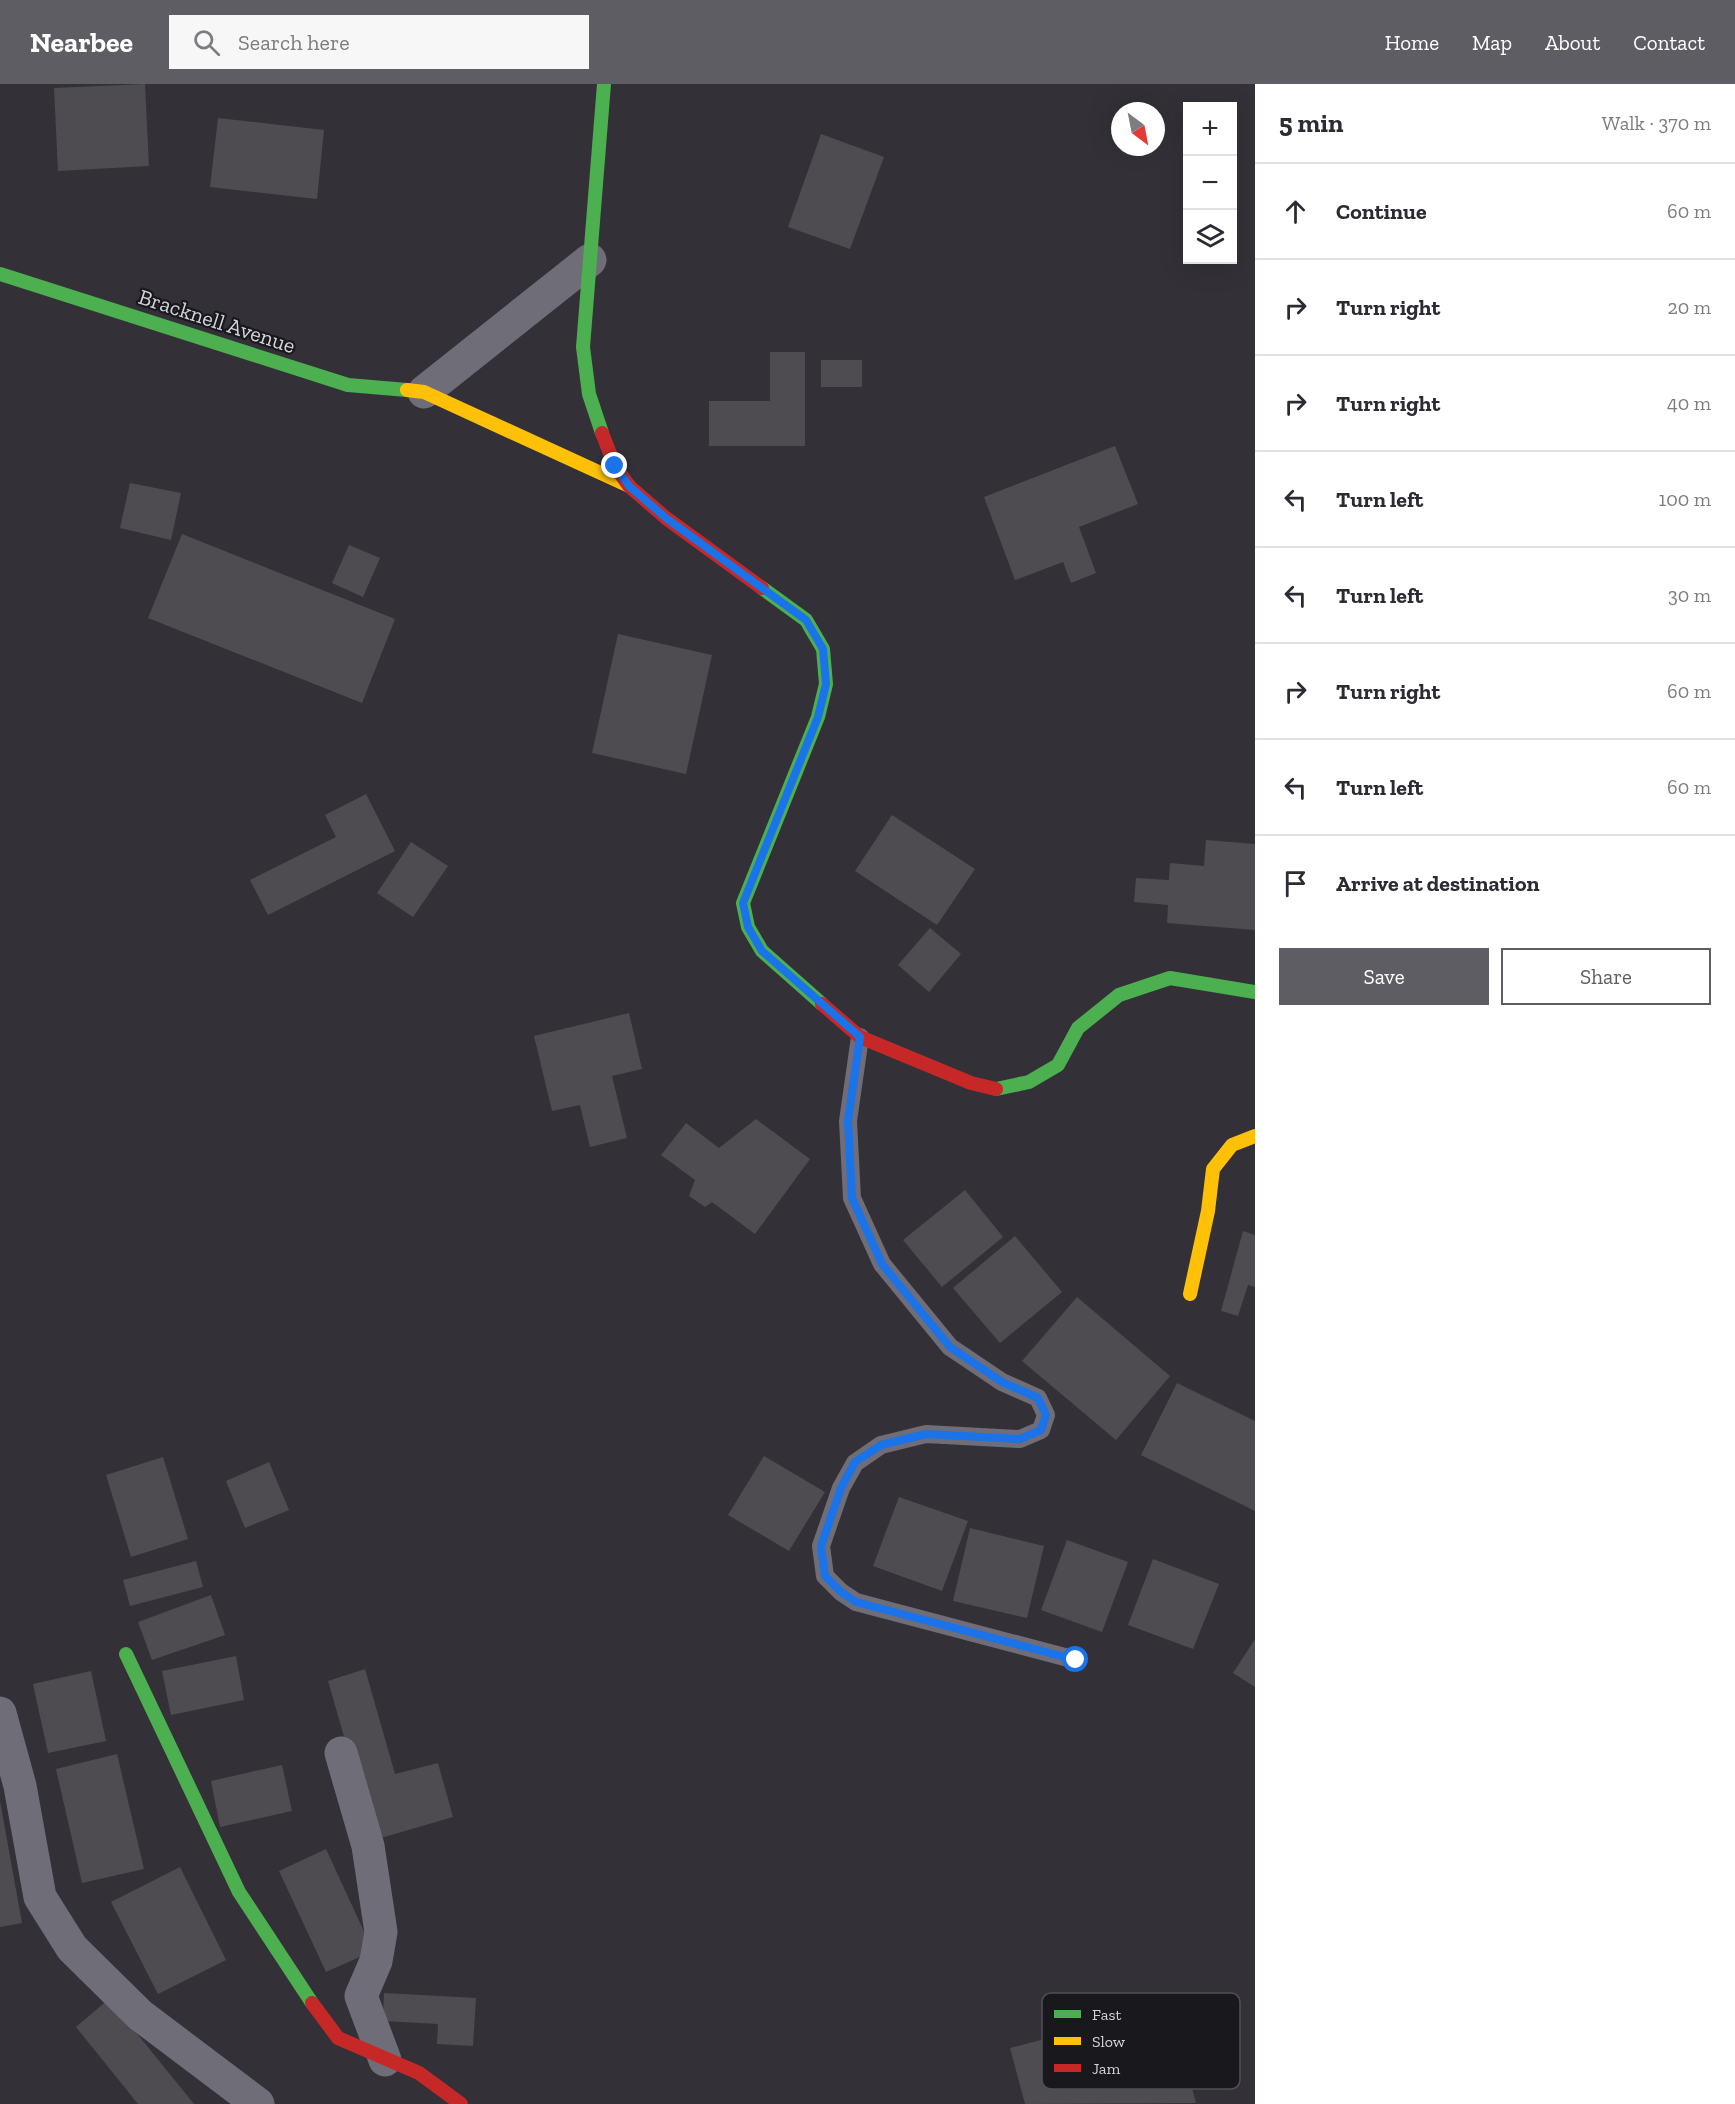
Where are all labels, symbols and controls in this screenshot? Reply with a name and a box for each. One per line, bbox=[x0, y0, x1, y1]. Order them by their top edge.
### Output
search box bbox=[169, 15, 589, 69]
text: Nearbee bbox=[30, 26, 133, 59]
icon: search bbox=[190, 26, 223, 59]
text: Search here bbox=[238, 29, 350, 56]
text: Home bbox=[1385, 30, 1439, 55]
text: Map bbox=[1472, 30, 1512, 55]
text: About bbox=[1545, 30, 1600, 55]
text: Contact bbox=[1633, 30, 1705, 55]
north arrow bbox=[1111, 102, 1165, 156]
map controls bbox=[1183, 102, 1237, 264]
button: + bbox=[1183, 102, 1237, 156]
text: 5 min bbox=[1279, 107, 1343, 139]
text: Walk · 370 m bbox=[1602, 111, 1711, 135]
button: − bbox=[1183, 156, 1237, 210]
icon: ahead bbox=[1279, 195, 1312, 228]
text: Continue bbox=[1336, 198, 1427, 225]
text: 60 m bbox=[1667, 199, 1711, 223]
button: layers bbox=[1183, 210, 1237, 264]
street label: Bracknell Avenue bbox=[135, 283, 299, 359]
icon: right bbox=[1279, 291, 1312, 324]
text: Turn right bbox=[1336, 294, 1440, 321]
text: 20 m bbox=[1667, 295, 1711, 319]
icon: right bbox=[1279, 387, 1312, 420]
text: Turn right bbox=[1336, 390, 1440, 417]
text: 40 m bbox=[1667, 391, 1711, 415]
route end bbox=[601, 452, 627, 478]
icon: left bbox=[1279, 483, 1312, 516]
text: Turn left bbox=[1336, 486, 1423, 513]
text: 100 m bbox=[1658, 487, 1711, 511]
icon: left bbox=[1279, 579, 1312, 612]
text: Turn left bbox=[1336, 582, 1423, 609]
text: 30 m bbox=[1668, 583, 1711, 607]
icon: right bbox=[1279, 675, 1312, 708]
text: Turn right bbox=[1336, 678, 1440, 705]
text: 60 m bbox=[1667, 679, 1711, 703]
icon: left bbox=[1279, 771, 1312, 804]
text: Turn left bbox=[1336, 774, 1423, 801]
text: 60 m bbox=[1667, 775, 1711, 799]
icon: arrive bbox=[1279, 867, 1312, 900]
text: Arrive at destination bbox=[1336, 870, 1539, 897]
button: Save bbox=[1279, 948, 1489, 1005]
button: Share bbox=[1501, 948, 1711, 1005]
route start bbox=[1062, 1646, 1088, 1672]
legend bbox=[1042, 1993, 1240, 2089]
text: Fast bbox=[1092, 2005, 1121, 2024]
text: Slow bbox=[1092, 2032, 1126, 2051]
text: Jam bbox=[1092, 2059, 1121, 2078]

